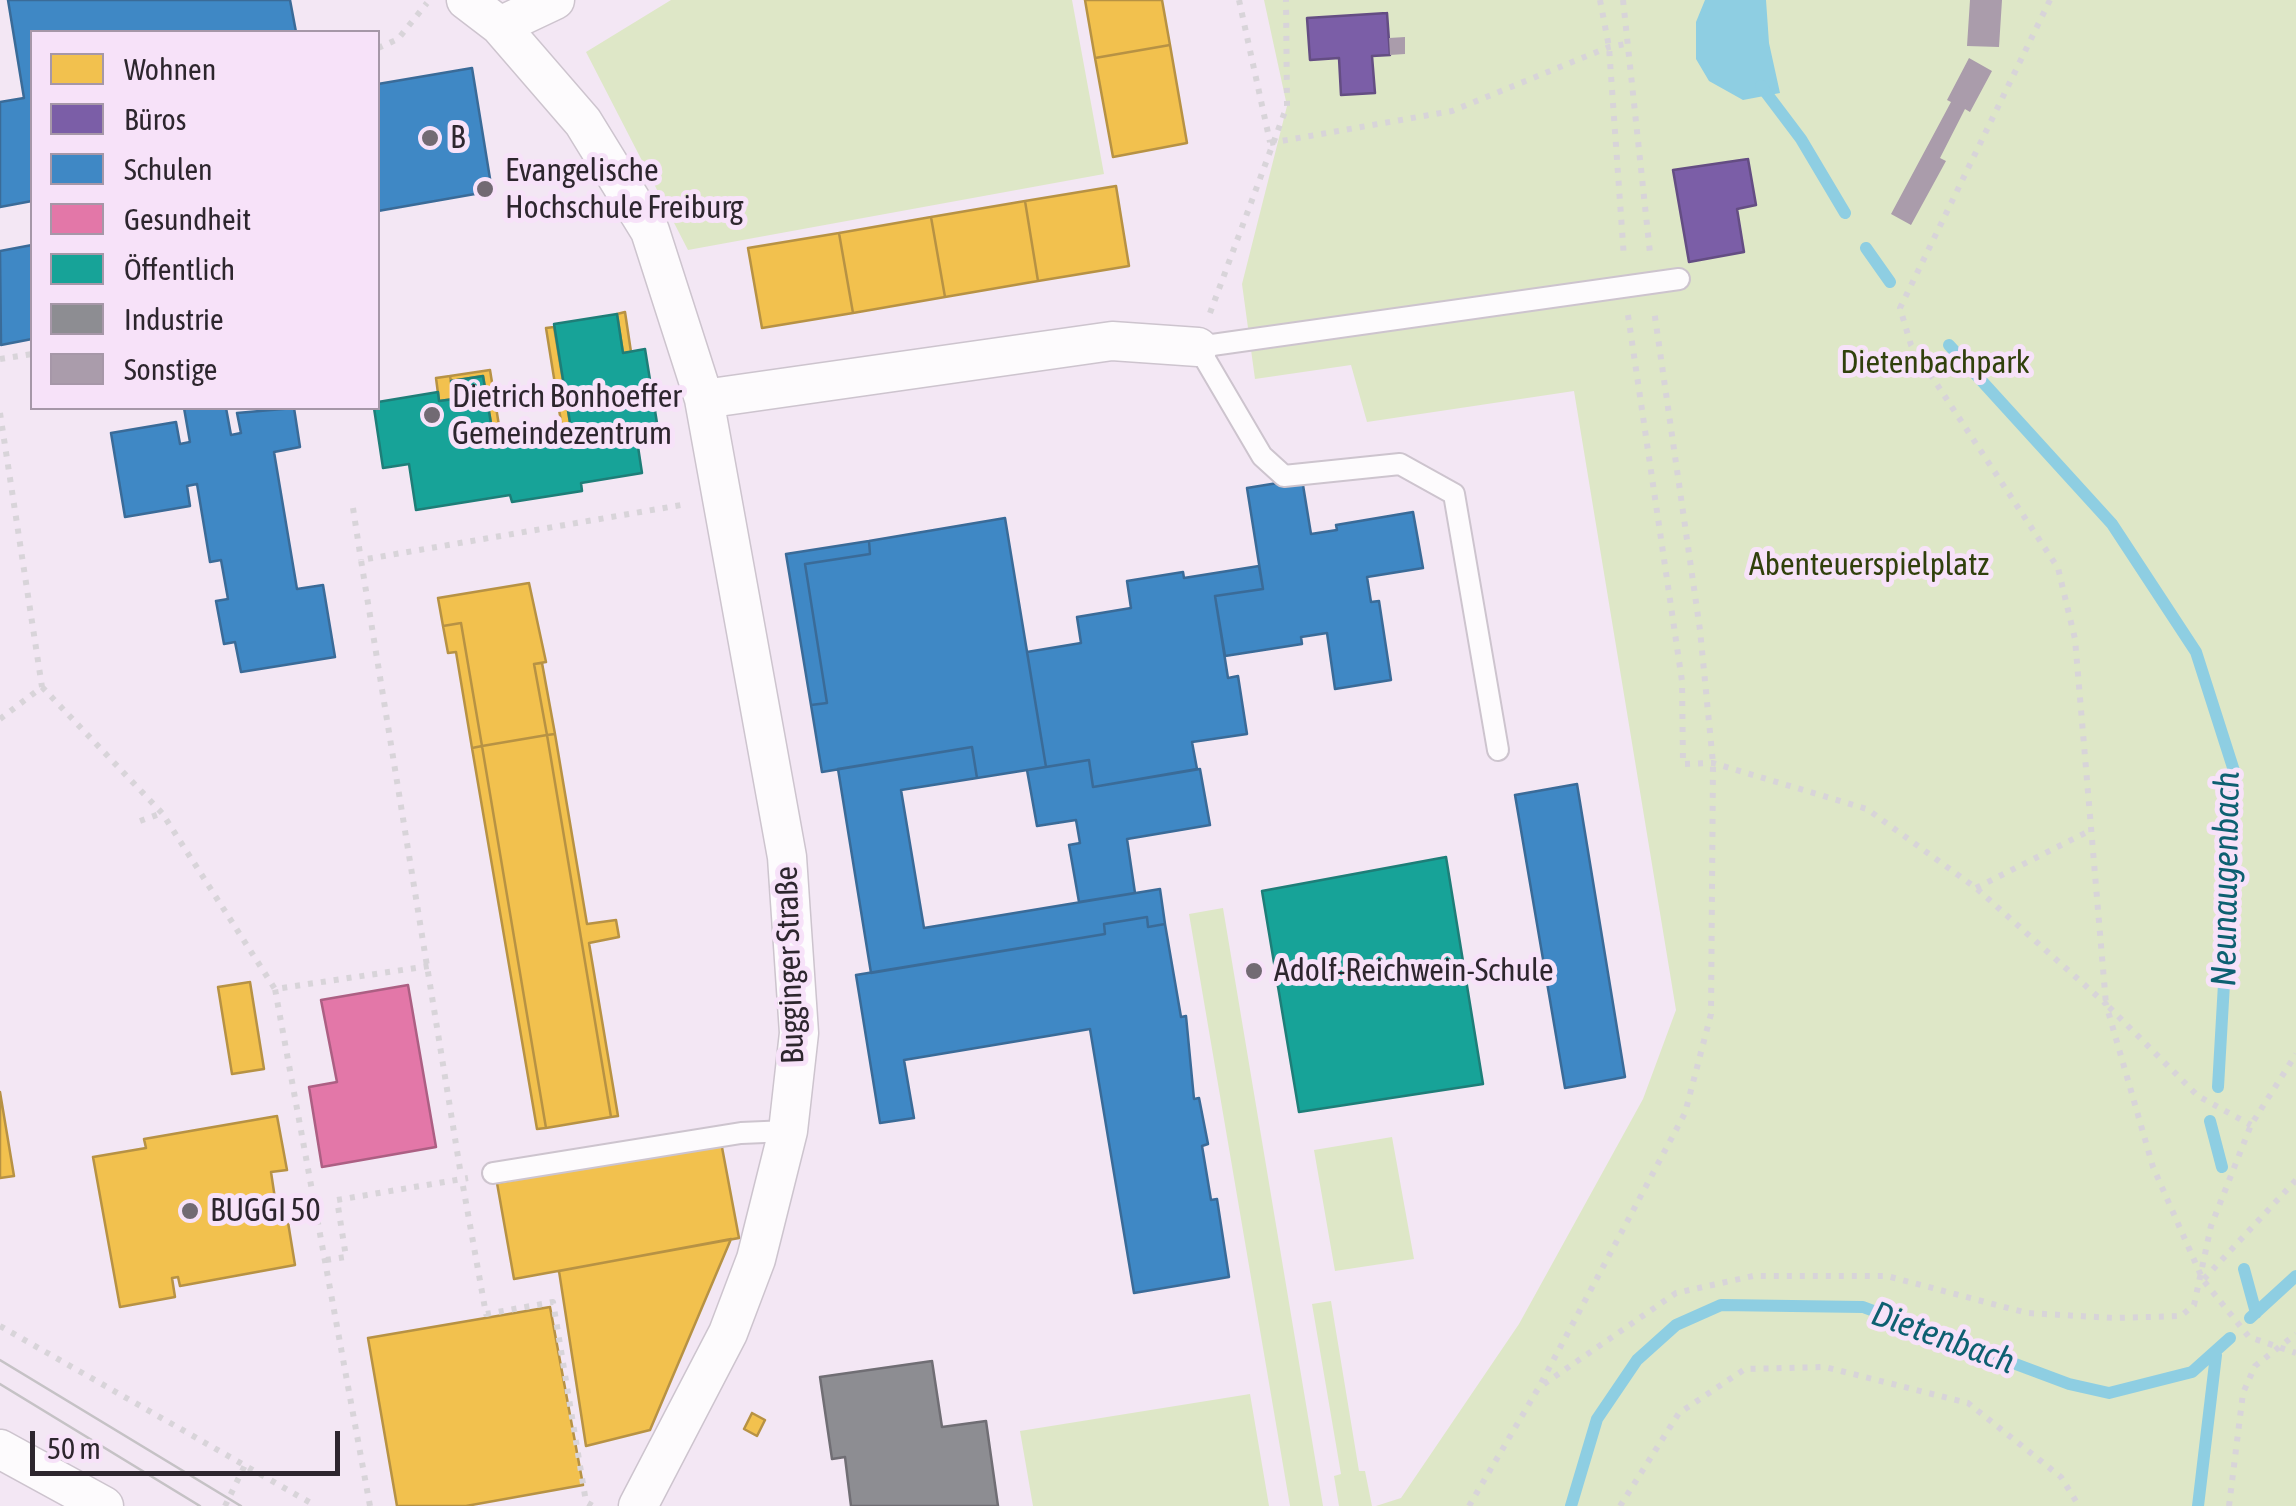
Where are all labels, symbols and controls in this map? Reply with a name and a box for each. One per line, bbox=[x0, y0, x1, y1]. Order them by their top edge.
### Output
legend bbox=[30, 30, 380, 410]
text: Wohnen bbox=[124, 52, 216, 86]
text: Büros bbox=[124, 102, 186, 136]
place label: B bbox=[450, 119, 465, 157]
marker: B bbox=[419, 127, 441, 149]
text: Schulen bbox=[124, 152, 213, 186]
place label: Evangelische Hochschule Freiburg bbox=[505, 152, 744, 227]
marker: Evangelische Hochschule Freiburg bbox=[474, 178, 496, 200]
text: Gesundheit bbox=[124, 202, 251, 236]
text: Öffentlich bbox=[124, 252, 235, 286]
text: Industrie bbox=[124, 302, 224, 336]
park label: Dietenbachpark bbox=[1840, 344, 2030, 382]
text: Sonstige bbox=[124, 352, 217, 386]
place label: Dietrich Bonhoeffer Gemeindezentrum bbox=[452, 378, 682, 453]
marker: Dietrich Bonhoeffer Gemeindezentrum bbox=[421, 404, 443, 426]
park label: Abenteuerspielplatz bbox=[1749, 546, 1989, 584]
water label: Neunaugenbach bbox=[2203, 771, 2249, 987]
street label: Bugginger Straße bbox=[767, 866, 813, 1064]
place label: Adolf-Reichwein-Schule bbox=[1274, 952, 1554, 990]
marker: Adolf-Reichwein-Schule bbox=[1243, 960, 1265, 982]
place label: BUGGI 50 bbox=[210, 1192, 321, 1230]
marker: BUGGI 50 bbox=[179, 1200, 201, 1222]
water label: Dietenbach bbox=[1866, 1293, 2020, 1383]
scale bar bbox=[35, 1411, 345, 1473]
text: 50 m bbox=[47, 1431, 101, 1465]

